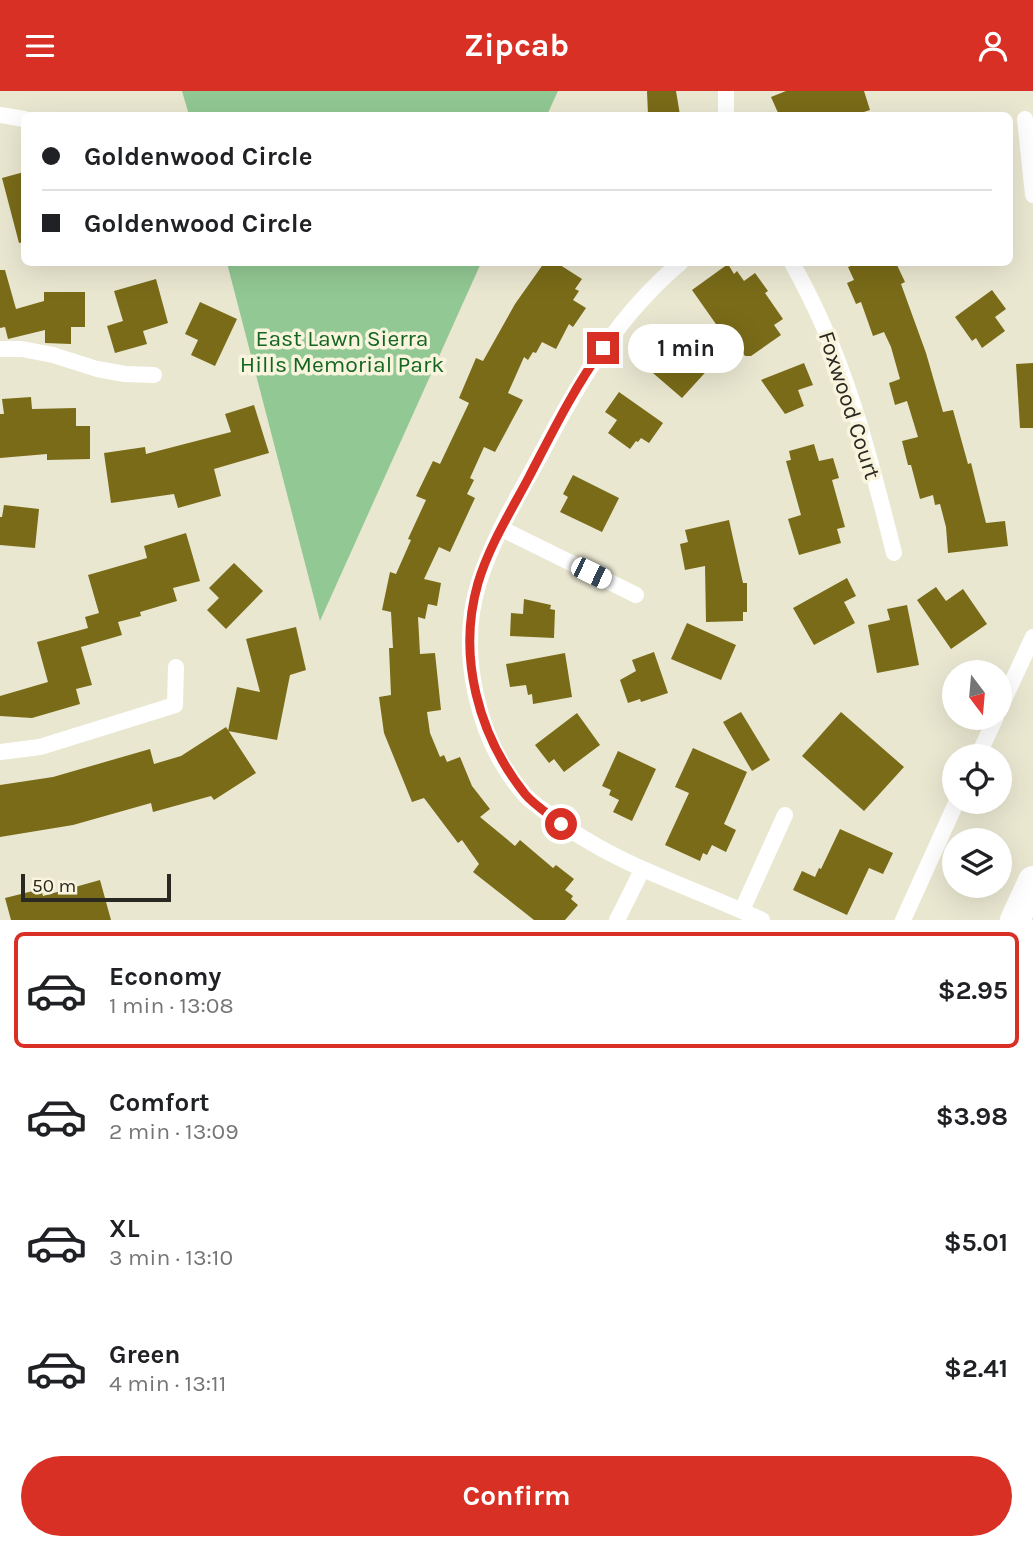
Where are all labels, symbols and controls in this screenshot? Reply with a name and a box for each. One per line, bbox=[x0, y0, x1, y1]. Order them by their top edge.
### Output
icon: menu bbox=[21, 27, 59, 65]
text: Zipcab bbox=[464, 27, 569, 64]
icon: person bbox=[974, 27, 1012, 65]
text: Goldenwood Circle bbox=[84, 141, 313, 172]
text: Goldenwood Circle bbox=[84, 208, 313, 239]
callout: 1 min bbox=[628, 323, 743, 373]
park label: East Lawn Sierra Hills Memorial Park bbox=[240, 325, 444, 378]
street label: Foxwood Court bbox=[813, 328, 886, 483]
route end bbox=[587, 332, 619, 364]
text: 1 min bbox=[657, 335, 715, 362]
car bbox=[568, 554, 615, 592]
north arrow bbox=[942, 660, 1012, 730]
map controls bbox=[942, 660, 1012, 898]
button: locate bbox=[942, 744, 1012, 814]
route start bbox=[545, 808, 577, 840]
button: layers bbox=[942, 828, 1012, 898]
scale bar bbox=[21, 871, 172, 903]
text: 50 m bbox=[32, 875, 76, 897]
icon: car bbox=[25, 959, 88, 1022]
text: Economy bbox=[109, 961, 221, 992]
text: $2.95 bbox=[938, 975, 1008, 1006]
text: 1 min · 13:08 bbox=[109, 992, 234, 1019]
icon: car bbox=[25, 1085, 88, 1148]
text: Comfort bbox=[109, 1087, 210, 1118]
text: $3.98 bbox=[936, 1101, 1008, 1132]
text: 2 min · 13:09 bbox=[109, 1118, 239, 1145]
icon: car bbox=[25, 1211, 88, 1274]
text: XL bbox=[109, 1213, 140, 1244]
text: $5.01 bbox=[944, 1227, 1008, 1258]
text: 3 min · 13:10 bbox=[109, 1244, 233, 1271]
icon: car bbox=[25, 1337, 88, 1400]
text: Green bbox=[109, 1339, 181, 1370]
text: $2.41 bbox=[944, 1353, 1008, 1384]
text: 4 min · 13:11 bbox=[109, 1370, 226, 1397]
button: Confirm bbox=[21, 1456, 1012, 1536]

